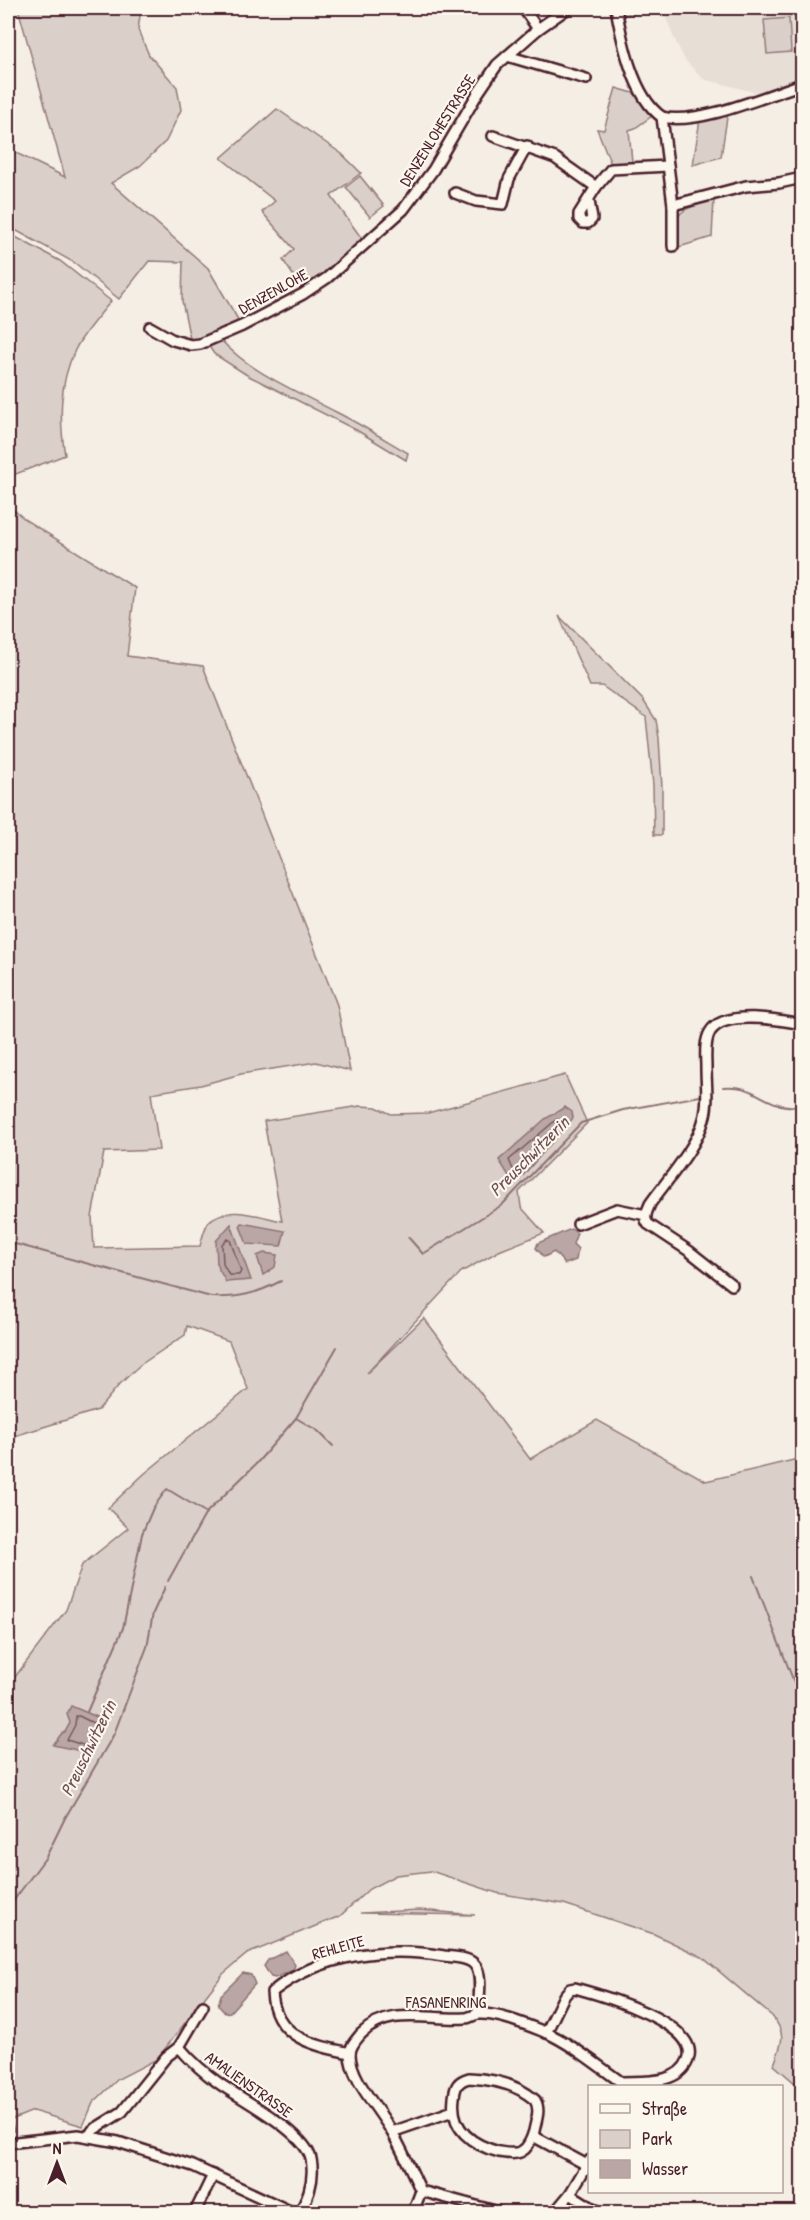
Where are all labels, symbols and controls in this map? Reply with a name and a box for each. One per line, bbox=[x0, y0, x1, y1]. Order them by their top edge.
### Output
street label: DENZENLOHESTRASSE bbox=[394, 70, 480, 190]
street label: DENZENLOHE bbox=[234, 263, 312, 319]
water label: Preuschwitzerin bbox=[483, 1109, 576, 1202]
water label: Preuschwitzerin bbox=[54, 1694, 123, 1800]
street label: REHLEITE bbox=[309, 1929, 367, 1965]
street label: FASANENRING bbox=[405, 1991, 486, 2013]
street label: AMALIENSTRASSE bbox=[201, 2046, 297, 2122]
legend bbox=[588, 2085, 783, 2193]
text: Straße bbox=[642, 2096, 687, 2121]
text: Park bbox=[642, 2126, 673, 2151]
north arrow bbox=[27, 2133, 87, 2193]
text: N bbox=[53, 2137, 62, 2159]
text: Wasser bbox=[642, 2156, 688, 2181]

